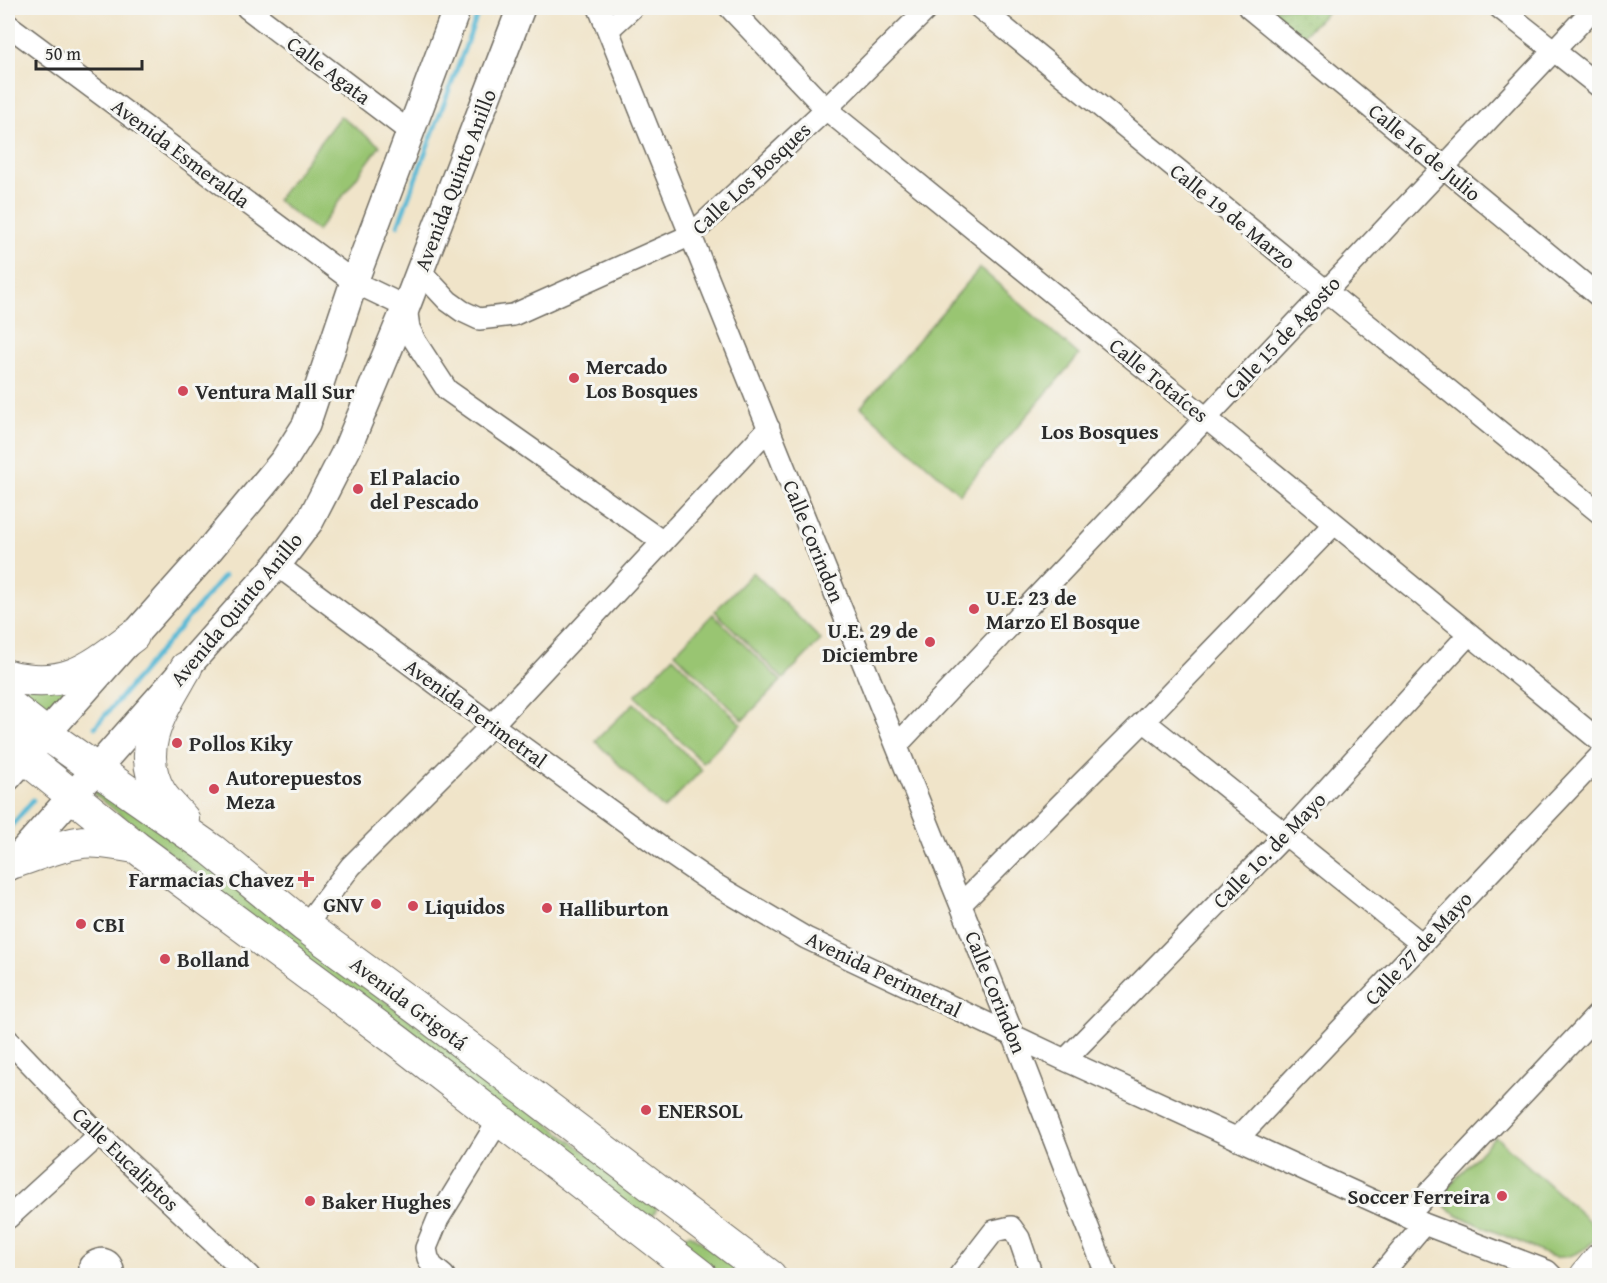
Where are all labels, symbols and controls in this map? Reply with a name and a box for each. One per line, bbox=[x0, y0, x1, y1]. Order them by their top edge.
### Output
street label: Calle Agata bbox=[281, 28, 378, 112]
scale bar bbox=[36, 33, 142, 71]
text: 50 m bbox=[45, 40, 81, 67]
street label: Avenida Quinto Anillo bbox=[406, 85, 504, 275]
street label: Avenida Esmeralda bbox=[105, 91, 257, 215]
street label: Calle 16 de Julio bbox=[1362, 96, 1488, 208]
street label: Calle Los Bosques bbox=[684, 114, 818, 242]
street label: Calle 19 de Marzo bbox=[1163, 156, 1303, 276]
street label: Calle 15 de Agosto bbox=[1217, 268, 1347, 406]
street label: Calle Totaíces bbox=[1103, 330, 1215, 430]
place label: Mercado Los Bosques bbox=[586, 351, 698, 406]
marker: Mercado Los Bosques bbox=[567, 371, 581, 385]
place label: Ventura Mall Sur bbox=[195, 376, 355, 407]
marker: Ventura Mall Sur bbox=[176, 384, 190, 398]
district label: Los Bosques bbox=[1041, 415, 1159, 447]
place label: El Palacio del Pescado bbox=[370, 462, 479, 517]
street label: Calle Corindon bbox=[775, 475, 853, 607]
marker: El Palacio del Pescado bbox=[351, 482, 365, 496]
street label: Avenida Quinto Anillo bbox=[162, 525, 310, 693]
place label: U.E. 23 de Marzo El Bosque bbox=[986, 582, 1140, 637]
marker: U.E. 23 de Marzo El Bosque bbox=[967, 602, 981, 616]
place label: U.E. 29 de Diciembre bbox=[822, 615, 918, 670]
marker: U.E. 29 de Diciembre bbox=[923, 635, 937, 649]
street label: Avenida Perimetral bbox=[398, 651, 554, 775]
place label: Pollos Kiky bbox=[189, 728, 293, 759]
marker: Pollos Kiky bbox=[170, 736, 184, 750]
place label: Autorepuestos Meza bbox=[226, 762, 362, 817]
marker: Autorepuestos Meza bbox=[207, 782, 221, 796]
street label: Calle 1o. de Mayo bbox=[1205, 785, 1333, 915]
place label: Farmacias Chavez bbox=[129, 864, 294, 895]
marker: Farmacias Chavez bbox=[299, 872, 313, 886]
street label: Calle 27 de Mayo bbox=[1357, 884, 1479, 1012]
place label: GNV bbox=[323, 889, 364, 920]
place label: Liquidos bbox=[425, 891, 505, 922]
place label: Halliburton bbox=[559, 893, 669, 924]
marker: GNV bbox=[369, 897, 383, 911]
marker: Liquidos bbox=[406, 899, 420, 913]
marker: Halliburton bbox=[540, 901, 554, 915]
place label: CBI bbox=[93, 909, 125, 940]
marker: CBI bbox=[74, 917, 88, 931]
street label: Avenida Perimetral bbox=[801, 923, 967, 1025]
street label: Calle Corindon bbox=[957, 926, 1035, 1058]
place label: Bolland bbox=[177, 944, 249, 975]
street label: Avenida Grigotá bbox=[344, 948, 474, 1058]
marker: Bolland bbox=[158, 952, 172, 966]
place label: ENERSOL bbox=[658, 1095, 743, 1126]
street label: Calle Eucaliptos bbox=[65, 1100, 187, 1218]
marker: ENERSOL bbox=[639, 1103, 653, 1117]
place label: Soccer Ferreira bbox=[1347, 1181, 1490, 1212]
place label: Baker Hughes bbox=[322, 1186, 451, 1217]
marker: Soccer Ferreira bbox=[1495, 1189, 1509, 1203]
marker: Baker Hughes bbox=[303, 1194, 317, 1208]

